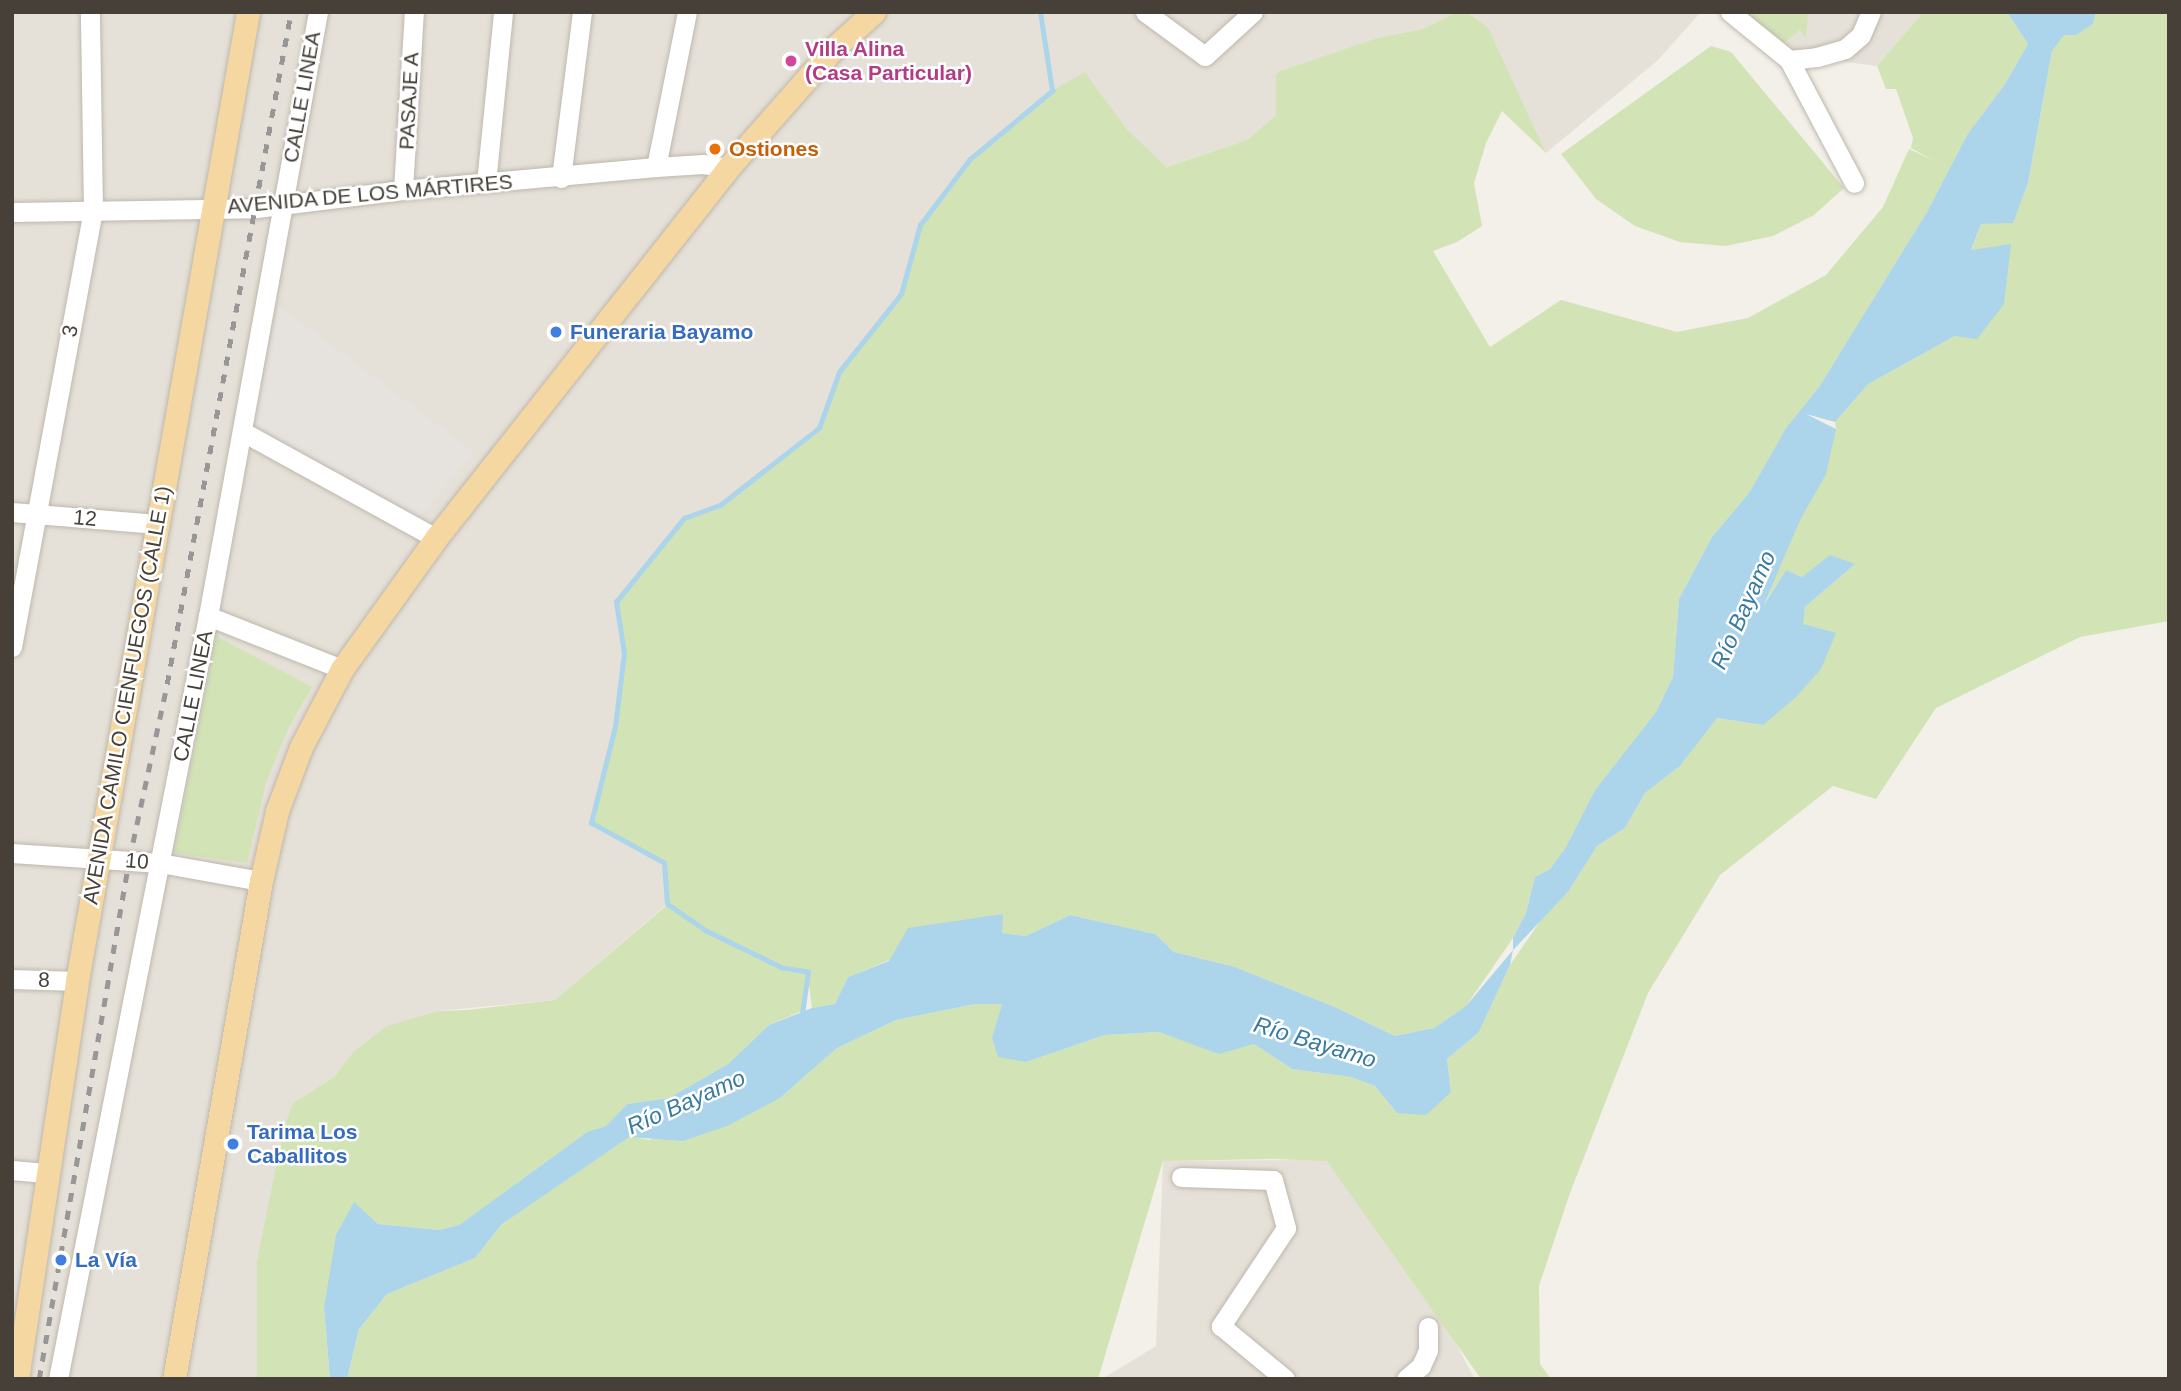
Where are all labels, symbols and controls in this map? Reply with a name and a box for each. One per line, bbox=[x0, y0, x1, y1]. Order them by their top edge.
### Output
street label: CALLE LINEA bbox=[278, 29, 326, 165]
place label: Villa Alina (Casa Particular) bbox=[805, 36, 972, 86]
street label: PASAJE A bbox=[394, 51, 424, 151]
marker: Villa Alina (Casa Particular) bbox=[783, 53, 799, 69]
place label: Ostiones bbox=[729, 136, 819, 162]
marker: Ostiones bbox=[707, 141, 723, 157]
street label: AVENIDA DE LOS MÁRTIRES bbox=[226, 169, 514, 219]
place label: Funeraria Bayamo bbox=[570, 319, 753, 345]
street label: 3 bbox=[57, 323, 83, 339]
marker: Funeraria Bayamo bbox=[548, 324, 564, 340]
street label: AVENIDA CAMILO CIENFUEGOS (CALLE 1) bbox=[78, 483, 176, 907]
street label: 12 bbox=[72, 504, 98, 532]
water label: Río Bayamo bbox=[1705, 547, 1781, 673]
street label: CALLE LINEA bbox=[168, 628, 218, 764]
street label: 10 bbox=[124, 847, 150, 875]
street label: 8 bbox=[38, 967, 50, 993]
water label: Río Bayamo bbox=[1250, 1010, 1380, 1074]
water label: Río Bayamo bbox=[623, 1064, 749, 1140]
place label: Tarima Los Caballitos bbox=[247, 1119, 357, 1169]
marker: Tarima Los Caballitos bbox=[225, 1136, 241, 1152]
place label: La Vía bbox=[75, 1247, 137, 1273]
marker: La Vía bbox=[53, 1252, 69, 1268]

